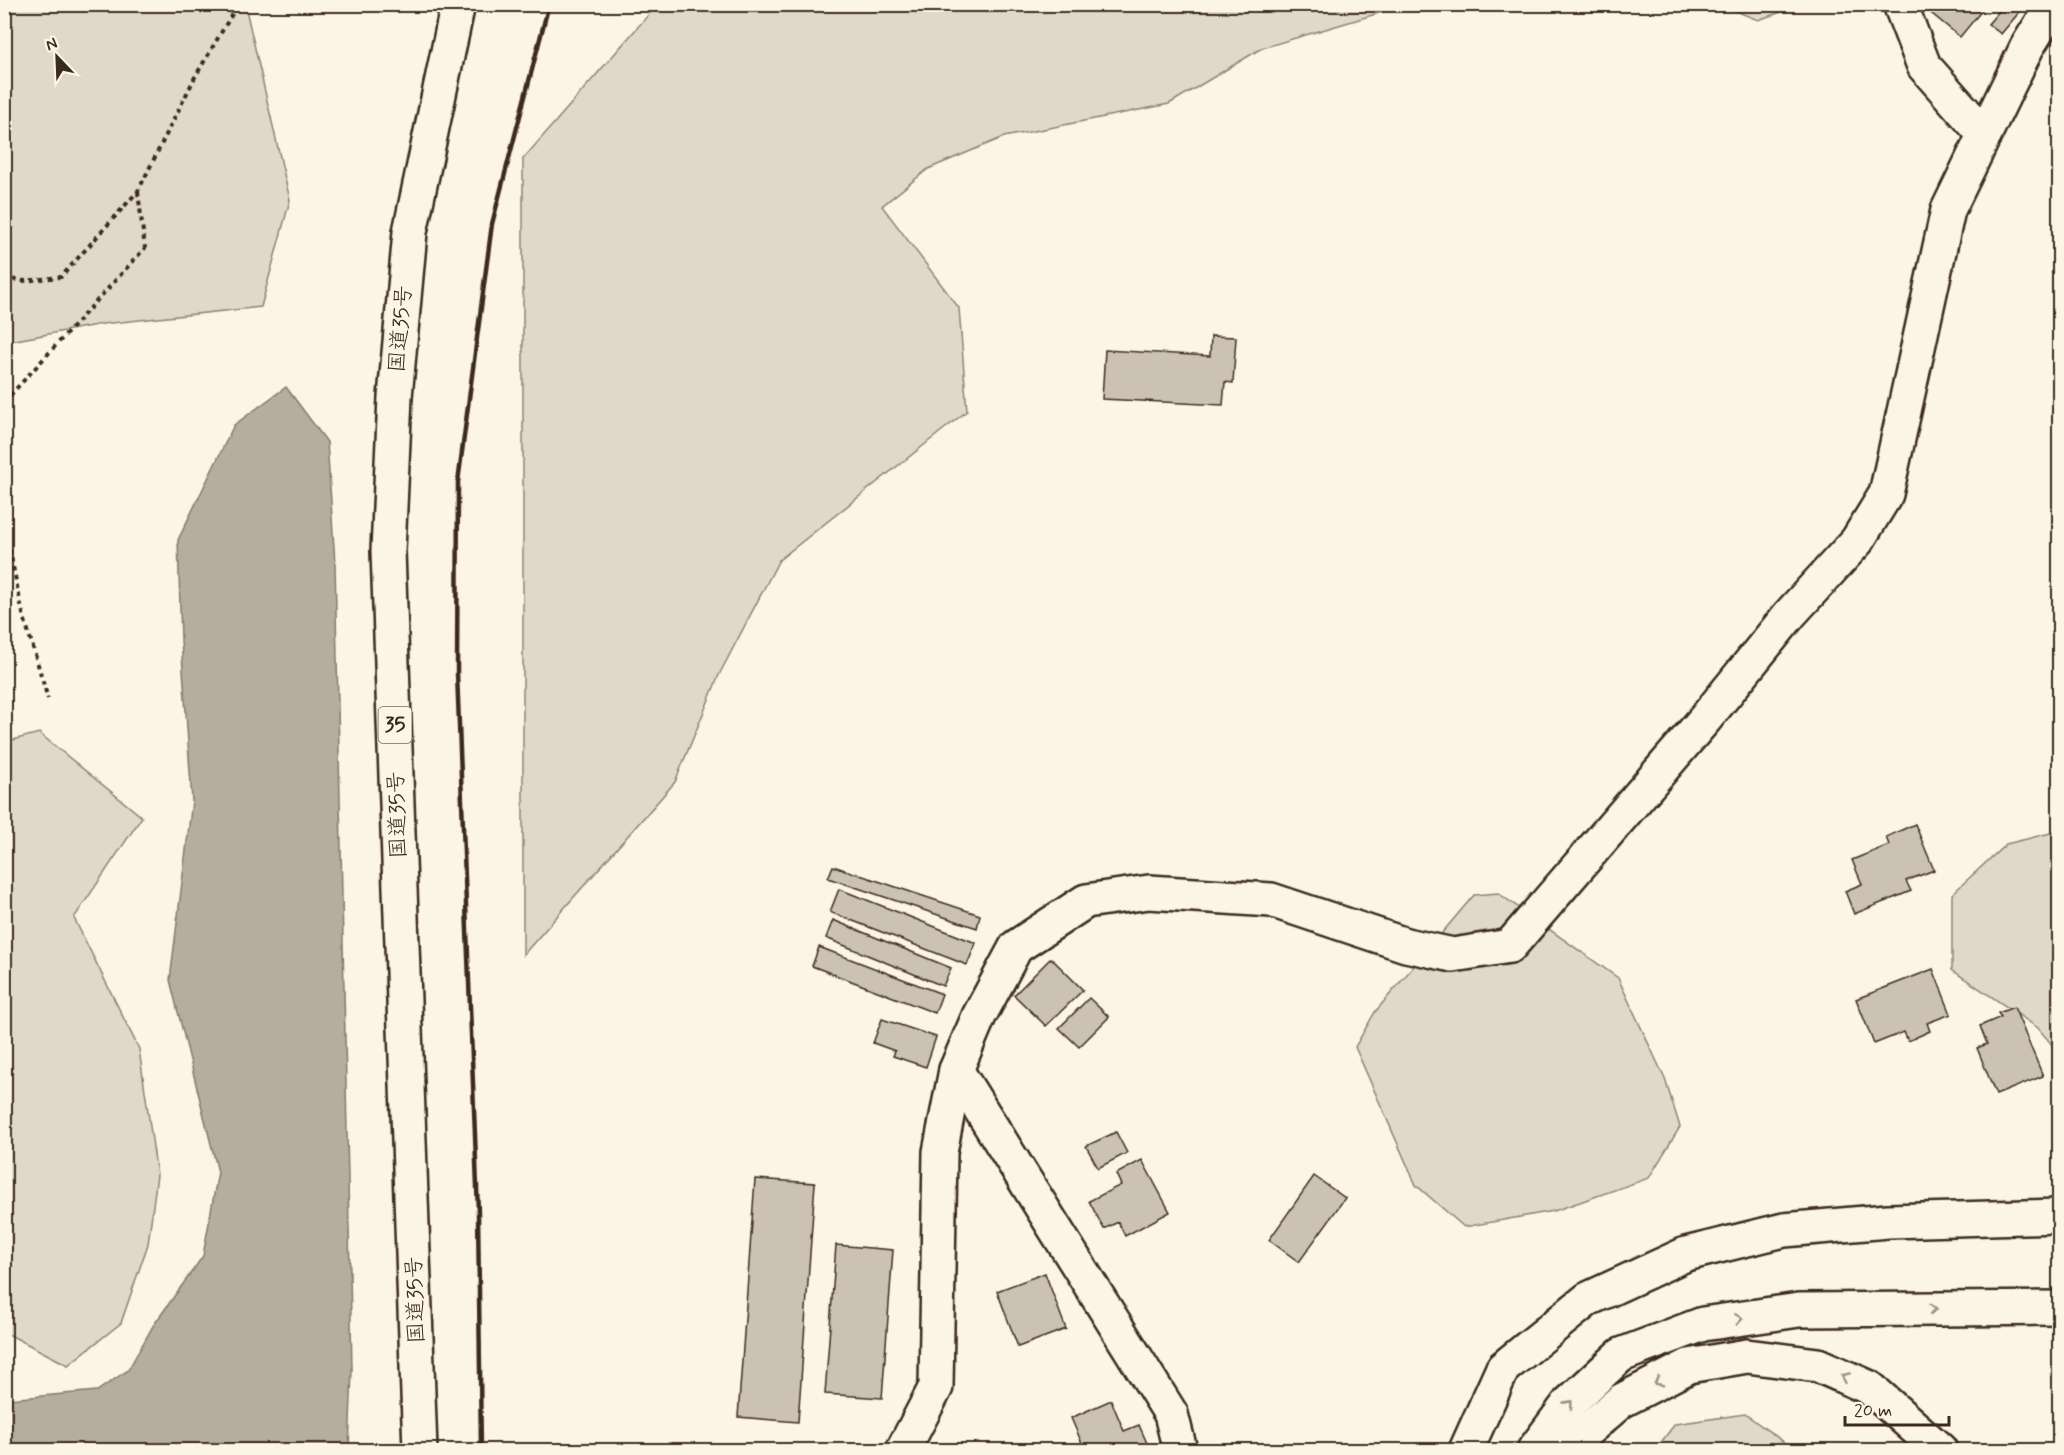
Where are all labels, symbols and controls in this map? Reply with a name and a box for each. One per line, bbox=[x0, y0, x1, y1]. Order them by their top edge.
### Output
north arrow bbox=[27, 27, 87, 87]
text: N bbox=[43, 33, 61, 56]
street label: 国道35号 bbox=[383, 284, 419, 374]
road number: 35 bbox=[378, 707, 412, 743]
street label: 国道35号 bbox=[382, 771, 414, 859]
street label: 国道35号 bbox=[400, 1256, 432, 1344]
one-way arrow bbox=[1928, 1303, 1937, 1315]
one-way arrow bbox=[1734, 1313, 1743, 1325]
one-way arrow bbox=[1840, 1372, 1851, 1384]
one-way arrow bbox=[1653, 1375, 1664, 1386]
scale bar bbox=[1845, 1389, 1948, 1427]
text: 20 m bbox=[1854, 1399, 1892, 1423]
one-way arrow bbox=[1562, 1400, 1573, 1411]

